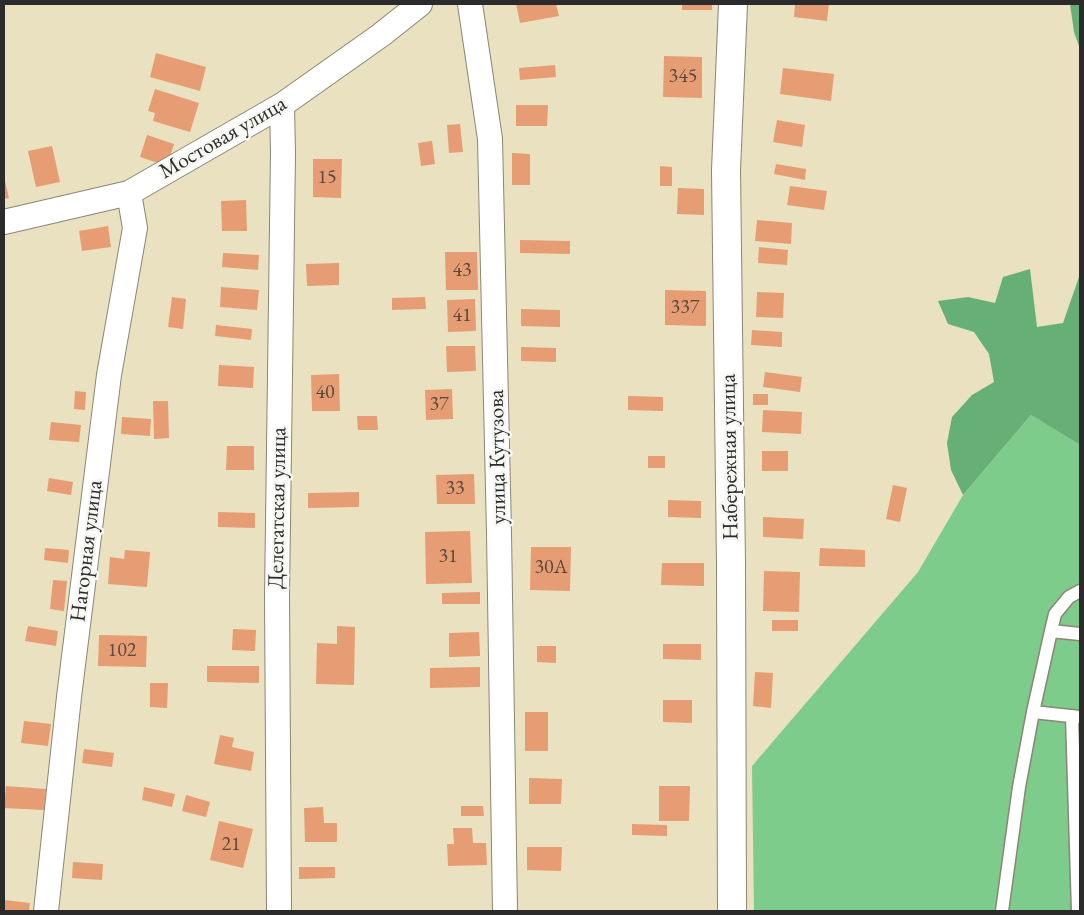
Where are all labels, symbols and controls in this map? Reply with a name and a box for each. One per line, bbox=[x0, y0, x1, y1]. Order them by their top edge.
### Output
house number: 345 bbox=[669, 65, 697, 89]
street label: Мостовая улица bbox=[155, 91, 291, 185]
house number: 15 bbox=[317, 166, 337, 190]
house number: 43 bbox=[452, 259, 472, 283]
house number: 337 bbox=[671, 296, 699, 320]
house number: 41 bbox=[452, 304, 472, 328]
street label: Набережная улица bbox=[715, 374, 745, 540]
house number: 40 bbox=[315, 381, 335, 405]
street label: улица Кутузова bbox=[484, 389, 512, 525]
house number: 37 bbox=[429, 393, 449, 417]
street label: Делегатская улица bbox=[263, 427, 293, 589]
house number: 33 bbox=[445, 477, 465, 501]
street label: Нагорная улица bbox=[65, 479, 109, 623]
house number: 31 bbox=[438, 545, 458, 569]
house number: 30А bbox=[534, 556, 568, 580]
house number: 102 bbox=[108, 639, 136, 663]
house number: 21 bbox=[221, 833, 241, 857]

